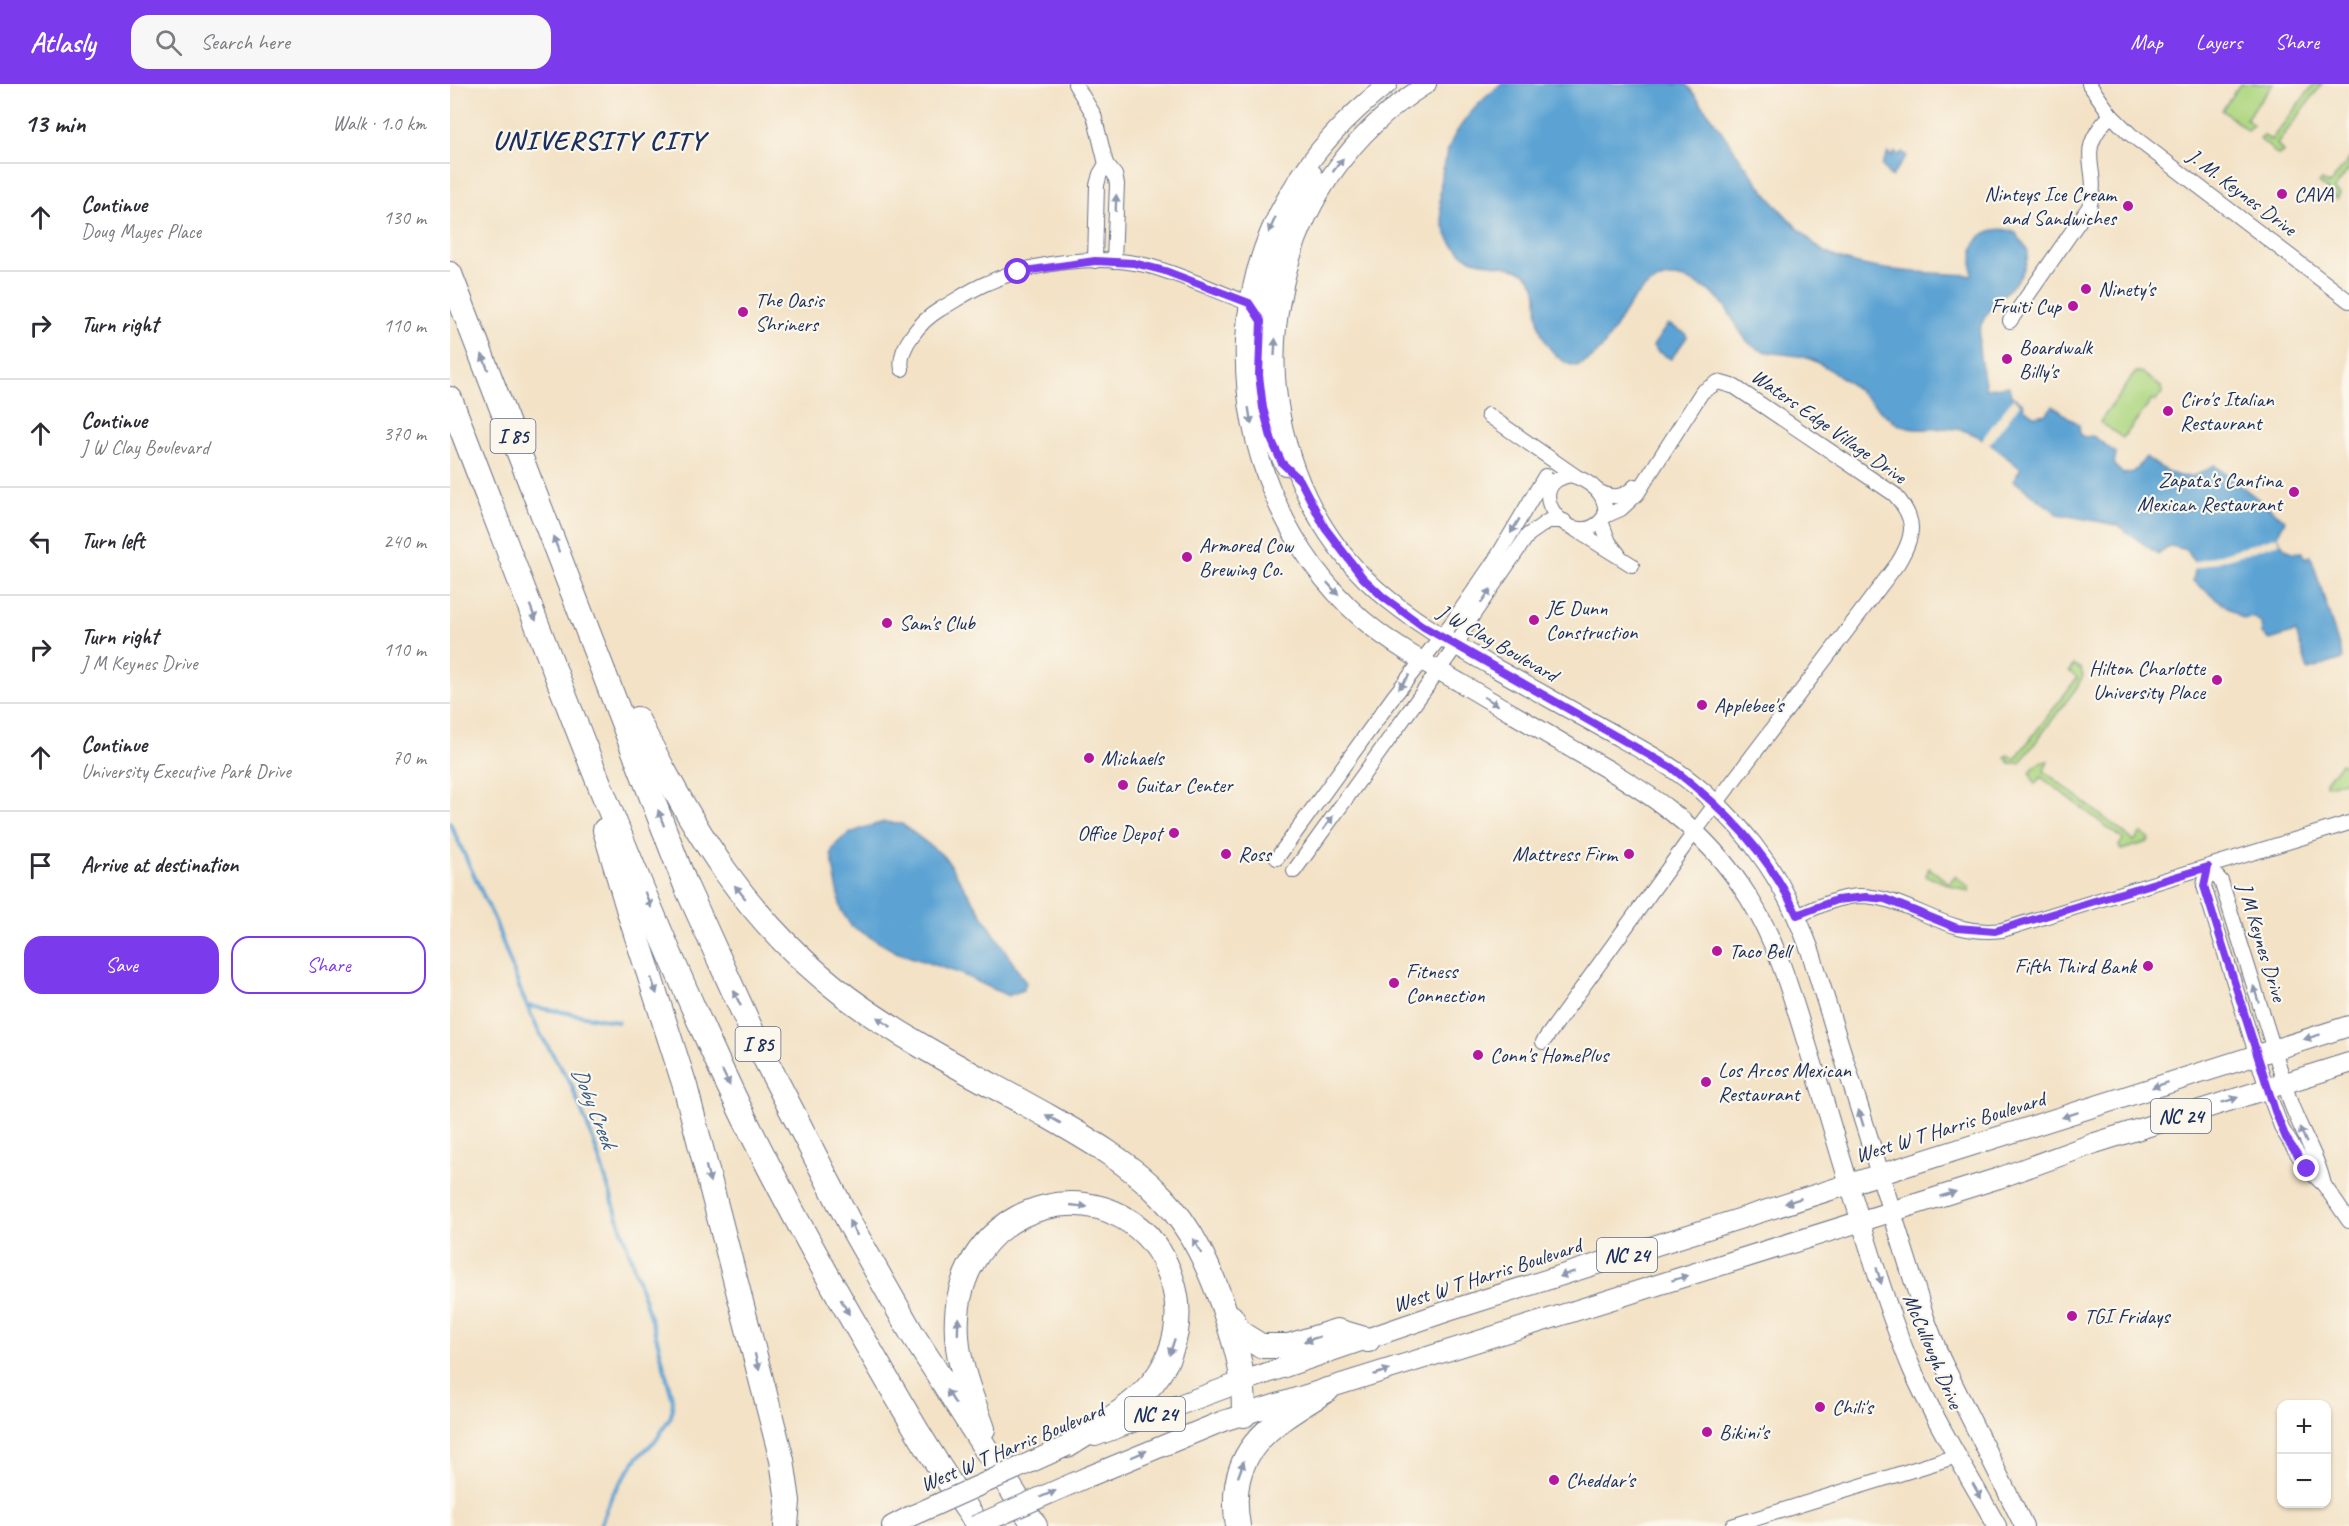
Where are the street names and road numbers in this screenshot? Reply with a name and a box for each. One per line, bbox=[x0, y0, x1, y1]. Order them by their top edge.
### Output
street label: J. M. Keynes Drive bbox=[2182, 142, 2303, 243]
street label: Waters Edge Village Drive bbox=[1746, 363, 1912, 490]
road number: I 85 bbox=[490, 419, 536, 453]
street label: J W Clay Boulevard bbox=[1432, 598, 1565, 689]
street label: J M Keynes Drive bbox=[2231, 879, 2293, 1006]
road number: I 85 bbox=[736, 1027, 780, 1061]
street label: West W T Harris Boulevard bbox=[1852, 1085, 2051, 1168]
road number: NC 24 bbox=[2151, 1099, 2211, 1133]
street label: West W T Harris Boulevard bbox=[1389, 1231, 1588, 1318]
road number: NC 24 bbox=[1597, 1238, 1657, 1272]
street label: McCullough Drive bbox=[1897, 1290, 1969, 1414]
street label: West W T Harris Boulevard bbox=[916, 1395, 1111, 1497]
road number: NC 24 bbox=[1125, 1397, 1185, 1431]

